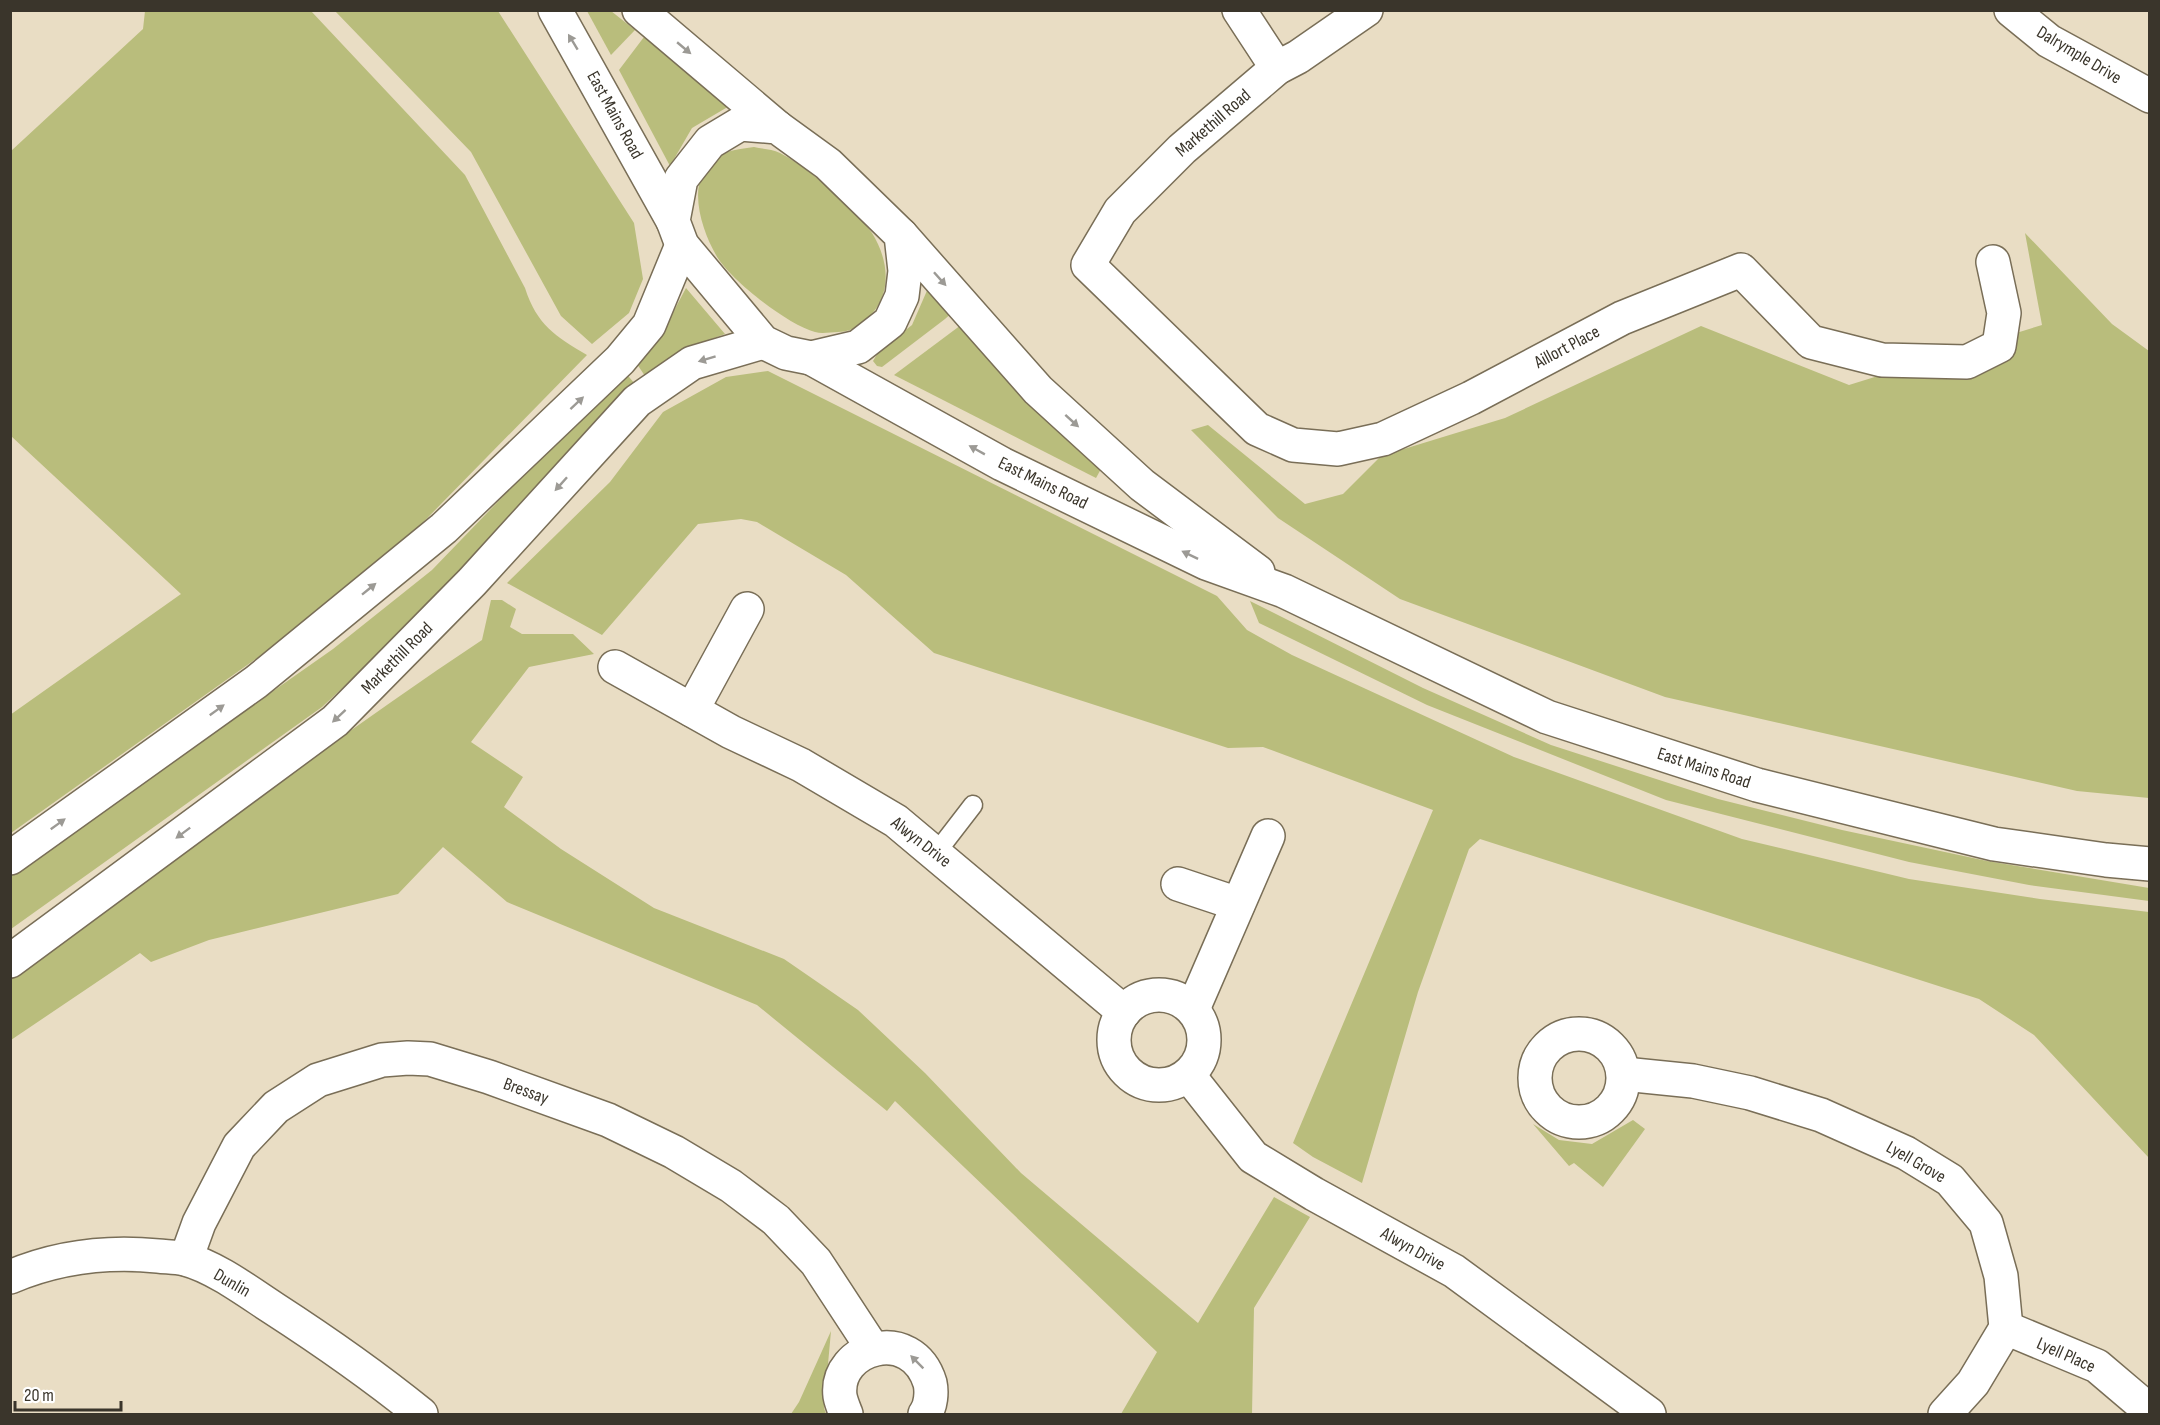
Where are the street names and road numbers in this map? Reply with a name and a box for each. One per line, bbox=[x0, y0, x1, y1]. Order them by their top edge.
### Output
street label: Dalrymple Drive bbox=[2033, 21, 2125, 89]
street label: East Mains Road bbox=[582, 68, 648, 162]
street label: Markethill Road bbox=[1171, 85, 1255, 161]
street label: Aillort Place bbox=[1530, 321, 1603, 373]
street label: East Mains Road bbox=[995, 452, 1091, 514]
street label: Markethill Road bbox=[357, 618, 437, 698]
street label: East Mains Road bbox=[1655, 743, 1753, 793]
street label: Alwyn Drive bbox=[886, 811, 955, 872]
street label: Bressay bbox=[501, 1073, 552, 1109]
street label: Lyell Grove bbox=[1883, 1137, 1949, 1187]
street label: Alwyn Drive bbox=[1376, 1222, 1449, 1275]
street label: Dunlin bbox=[210, 1264, 254, 1302]
street label: Lyell Place bbox=[2033, 1333, 2099, 1377]

